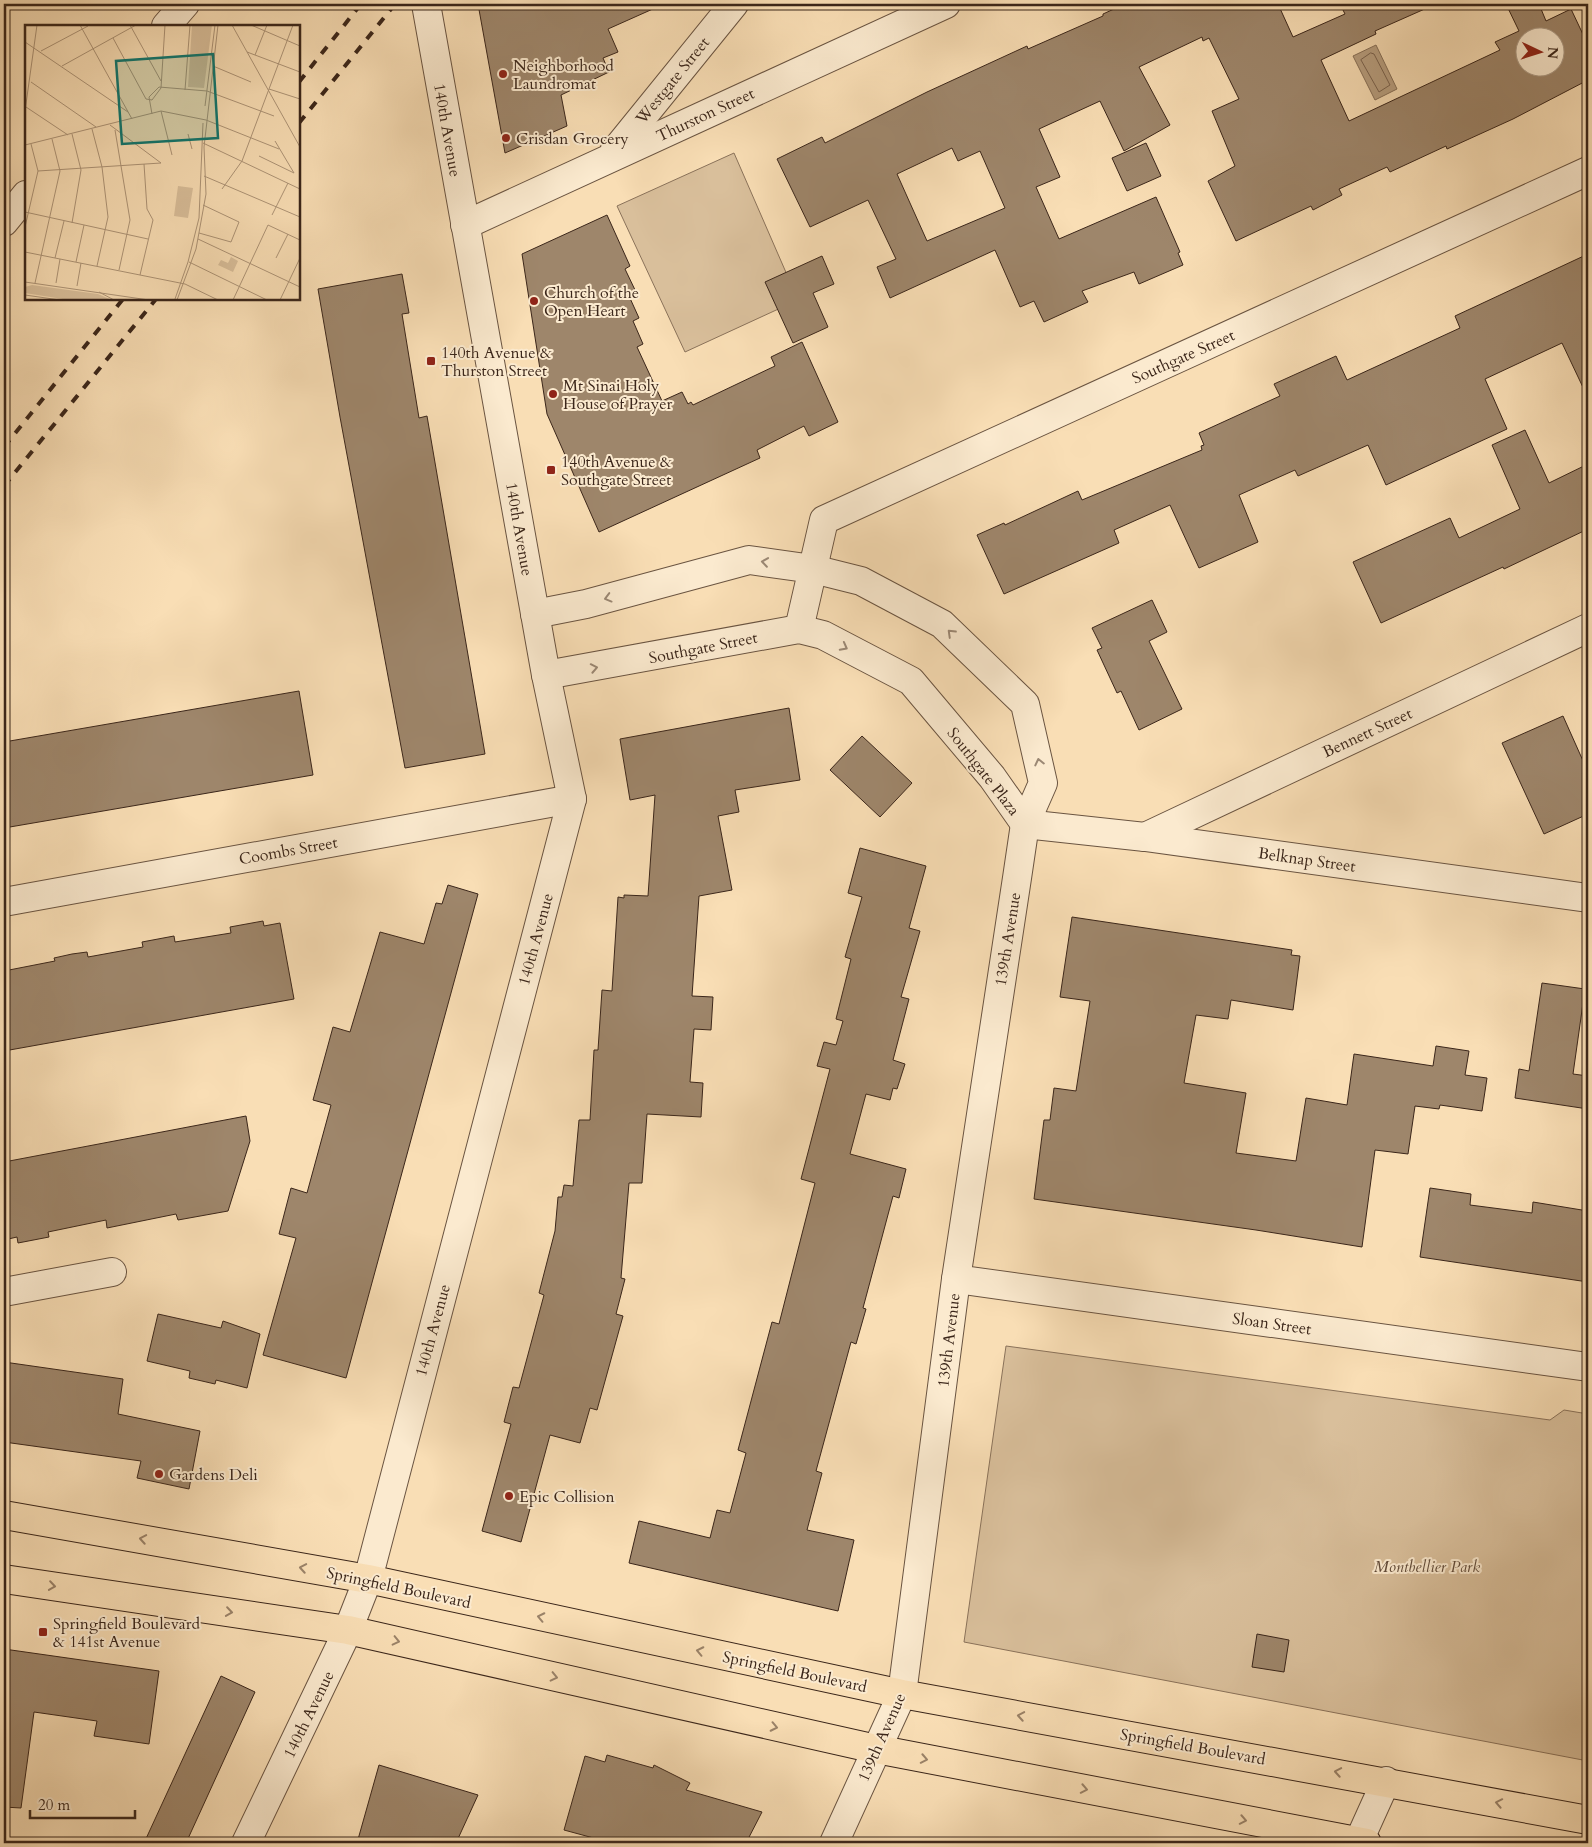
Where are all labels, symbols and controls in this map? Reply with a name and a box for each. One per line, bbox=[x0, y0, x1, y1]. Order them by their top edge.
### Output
inset map bbox=[25, 25, 300, 300]
north arrow bbox=[1514, 28, 1564, 78]
street label: Westgate Street bbox=[630, 32, 715, 130]
text: N bbox=[1543, 46, 1562, 60]
place label: Neighborhood Laundromat bbox=[513, 55, 614, 95]
marker: Neighborhood Laundromat bbox=[497, 68, 509, 80]
street label: 140th Avenue bbox=[428, 82, 466, 179]
street label: Thurston Street bbox=[653, 83, 758, 147]
place label: Crisdan Grocery bbox=[516, 128, 629, 150]
marker: Crisdan Grocery bbox=[500, 132, 512, 144]
place label: Church of the Open Heart bbox=[544, 282, 639, 322]
marker: Church of the Open Heart bbox=[528, 295, 540, 307]
street label: Southgate Street bbox=[1129, 324, 1238, 389]
place label: 140th Avenue & Thurston Street bbox=[441, 342, 552, 382]
marker: 140th Avenue & Thurston Street bbox=[425, 355, 437, 367]
place label: Mt Sinai Holy House of Prayer bbox=[563, 375, 672, 415]
marker: Mt Sinai Holy House of Prayer bbox=[547, 388, 559, 400]
place label: 140th Avenue & Southgate Street bbox=[561, 451, 672, 491]
marker: 140th Avenue & Southgate Street bbox=[545, 464, 557, 476]
street label: 140th Avenue bbox=[500, 481, 538, 578]
one-way arrow bbox=[761, 557, 769, 568]
one-way arrow bbox=[604, 592, 612, 602]
street label: Southgate Street bbox=[647, 627, 759, 669]
one-way arrow bbox=[948, 630, 957, 639]
one-way arrow bbox=[839, 641, 848, 651]
one-way arrow bbox=[590, 663, 598, 673]
street label: Bennett Street bbox=[1319, 703, 1416, 763]
street label: Southgate Plaza bbox=[942, 723, 1025, 820]
one-way arrow bbox=[1034, 758, 1044, 767]
street label: Coombs Street bbox=[237, 831, 339, 870]
street label: Belknap Street bbox=[1257, 842, 1357, 878]
street label: 140th Avenue bbox=[513, 891, 559, 988]
street label: 139th Avenue bbox=[990, 891, 1026, 988]
street label: 140th Avenue bbox=[410, 1282, 456, 1379]
street label: 139th Avenue bbox=[932, 1292, 966, 1388]
street label: Sloan Street bbox=[1231, 1308, 1313, 1340]
place label: Gardens Deli bbox=[169, 1464, 258, 1486]
marker: Gardens Deli bbox=[153, 1468, 165, 1480]
place label: Epic Collision bbox=[519, 1486, 615, 1508]
marker: Epic Collision bbox=[503, 1490, 515, 1502]
one-way arrow bbox=[139, 1535, 147, 1545]
park label: Montbellier Park bbox=[1374, 1556, 1480, 1578]
street label: Springfield Boulevard bbox=[325, 1562, 473, 1614]
one-way arrow bbox=[299, 1563, 307, 1573]
one-way arrow bbox=[48, 1580, 56, 1590]
one-way arrow bbox=[224, 1607, 233, 1617]
one-way arrow bbox=[537, 1612, 546, 1623]
place label: Springfield Boulevard & 141st Avenue bbox=[53, 1613, 201, 1653]
marker: Springfield Boulevard & 141st Avenue bbox=[37, 1626, 49, 1638]
one-way arrow bbox=[391, 1635, 400, 1646]
one-way arrow bbox=[696, 1646, 705, 1657]
street label: Springfield Boulevard bbox=[721, 1646, 869, 1698]
street label: 140th Avenue bbox=[278, 1667, 340, 1762]
one-way arrow bbox=[550, 1671, 559, 1682]
street label: 139th Avenue bbox=[853, 1690, 911, 1785]
one-way arrow bbox=[1017, 1711, 1026, 1721]
one-way arrow bbox=[770, 1721, 779, 1732]
street label: Springfield Boulevard bbox=[1118, 1723, 1268, 1771]
one-way arrow bbox=[920, 1753, 929, 1763]
one-way arrow bbox=[1334, 1768, 1342, 1778]
one-way arrow bbox=[1079, 1783, 1088, 1794]
scale bar bbox=[30, 1787, 135, 1819]
text: 20 m bbox=[38, 1795, 70, 1815]
one-way arrow bbox=[1495, 1798, 1504, 1808]
one-way arrow bbox=[1239, 1814, 1248, 1824]

